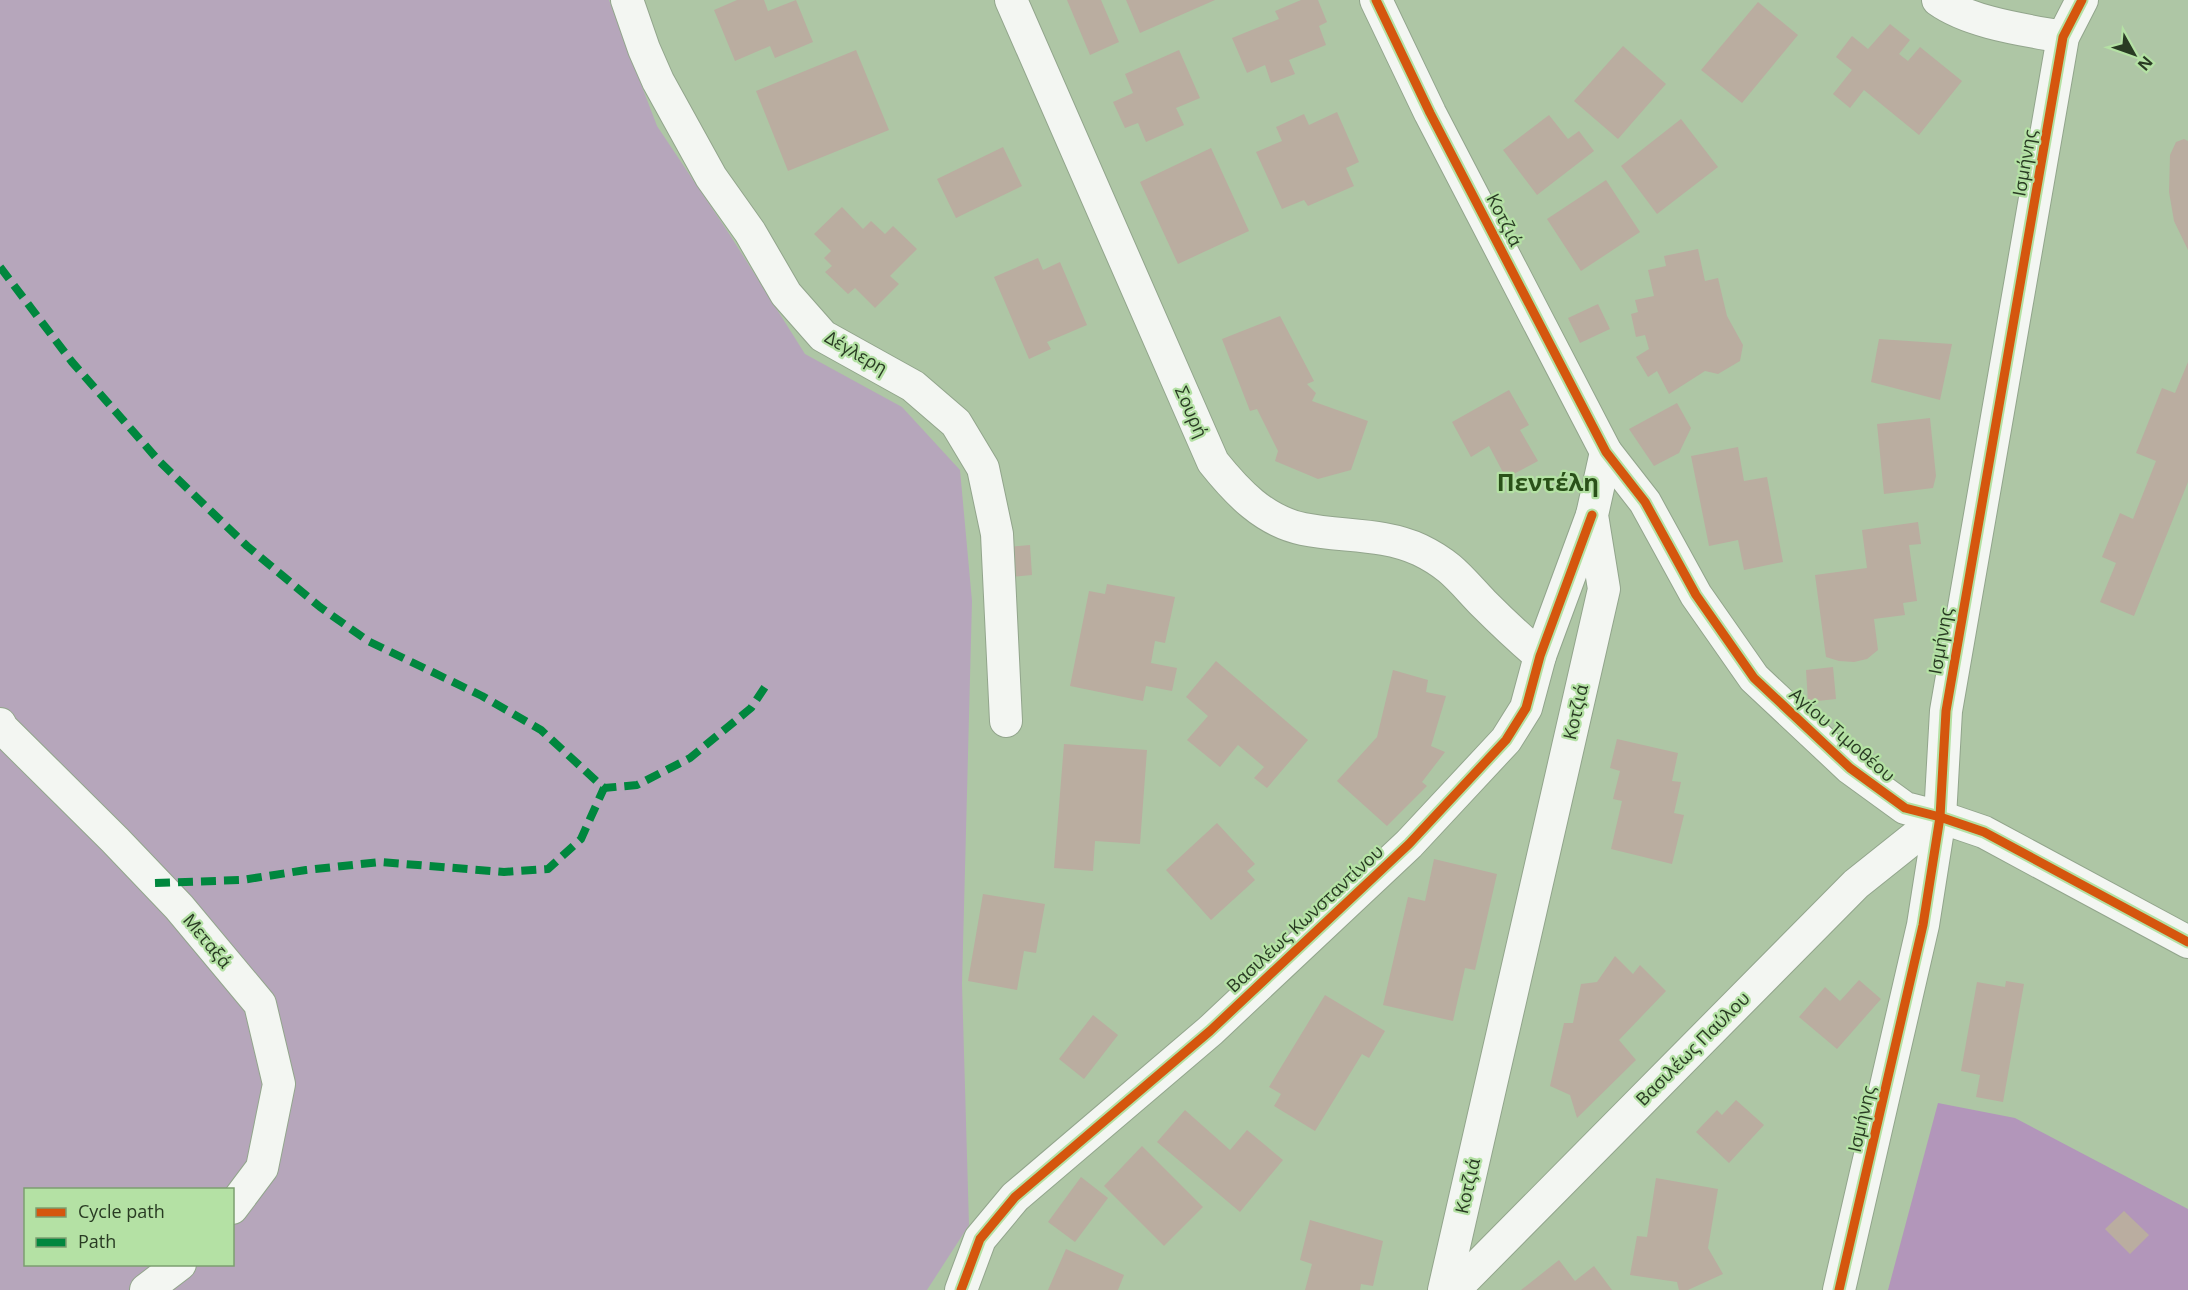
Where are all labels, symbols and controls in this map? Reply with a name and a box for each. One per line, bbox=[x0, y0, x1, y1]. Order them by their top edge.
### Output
north arrow bbox=[2104, 24, 2164, 84]
text: N bbox=[2133, 52, 2158, 76]
street label: Ισμήνης bbox=[2006, 127, 2042, 198]
street label: Κοτζιά bbox=[1481, 189, 1528, 250]
street label: Δέγλερη bbox=[821, 325, 892, 380]
street label: Σουρή bbox=[1170, 382, 1214, 441]
district label: Πεντέλη bbox=[1497, 465, 1599, 498]
street label: Ισμήνης bbox=[1922, 605, 1958, 676]
street label: Κοτζιά bbox=[1557, 682, 1593, 742]
street label: Αγίου Τιμοθέου bbox=[1785, 682, 1900, 787]
street label: Βασιλέως Κωνσταντίνου bbox=[1221, 839, 1388, 997]
street label: Μεταξά bbox=[178, 908, 237, 973]
street label: Βασιλέως Παύλου bbox=[1630, 986, 1754, 1110]
street label: Ισμήνης bbox=[1842, 1083, 1880, 1154]
street label: Κοτζιά bbox=[1449, 1156, 1485, 1216]
legend bbox=[24, 1188, 234, 1266]
text: Cycle path bbox=[78, 1199, 165, 1223]
text: Path bbox=[78, 1229, 116, 1253]

